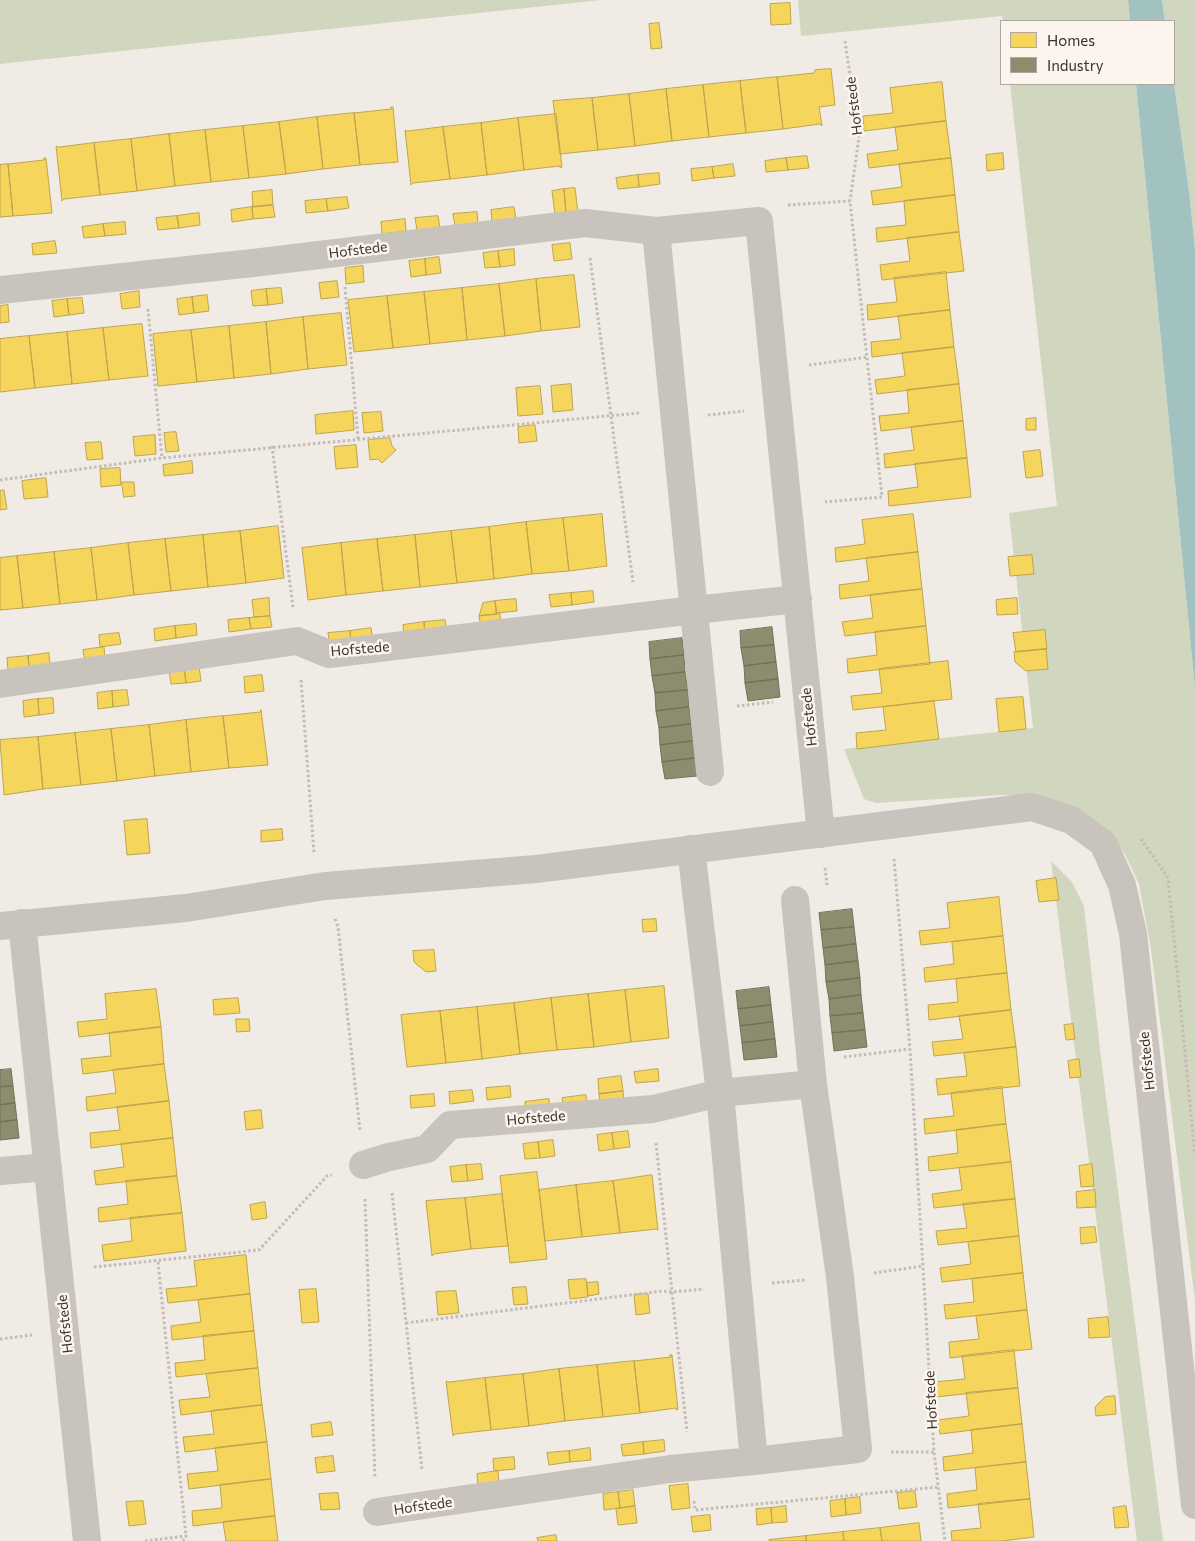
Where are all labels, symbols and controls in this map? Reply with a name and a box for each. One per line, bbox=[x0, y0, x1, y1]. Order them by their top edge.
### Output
legend bbox=[1000, 20, 1175, 85]
text: Homes bbox=[1047, 31, 1095, 49]
text: Industry bbox=[1047, 56, 1104, 74]
street label: Hofstede bbox=[842, 76, 866, 136]
street label: Hofstede bbox=[328, 238, 388, 262]
street label: Hofstede bbox=[330, 638, 390, 660]
street label: Hofstede bbox=[798, 687, 820, 747]
street label: Hofstede bbox=[1136, 1031, 1158, 1091]
street label: Hofstede bbox=[506, 1107, 566, 1129]
street label: Hofstede bbox=[54, 1294, 76, 1354]
street label: Hofstede bbox=[921, 1370, 941, 1430]
street label: Hofstede bbox=[393, 1494, 453, 1518]

